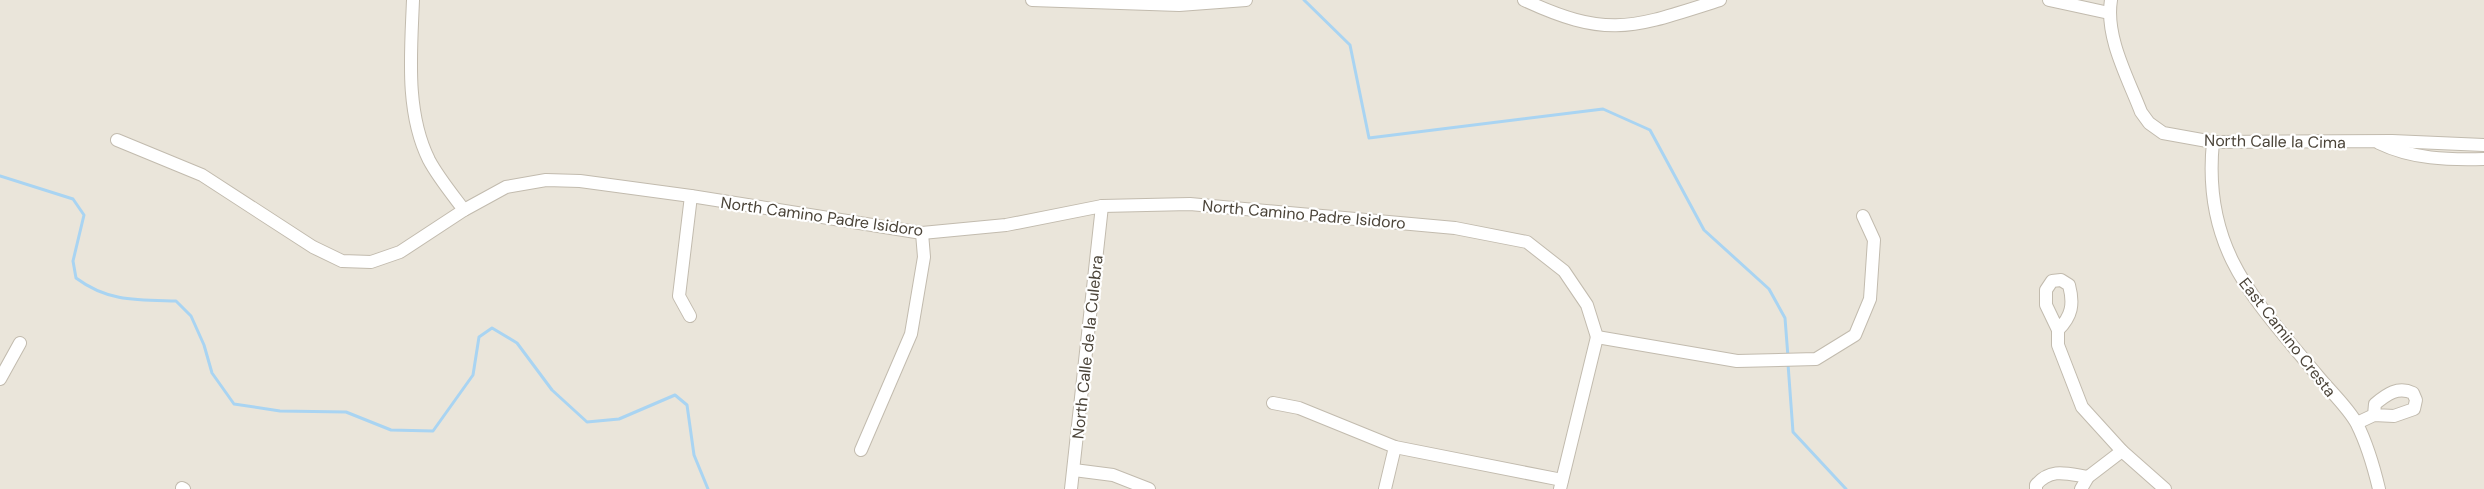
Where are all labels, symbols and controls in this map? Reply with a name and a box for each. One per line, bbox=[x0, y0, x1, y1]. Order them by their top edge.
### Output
street label: North Calle la Cima bbox=[2204, 130, 2346, 153]
street label: North Camino Padre Isidoro bbox=[719, 192, 925, 241]
street label: North Camino Padre Isidoro bbox=[1201, 195, 1407, 234]
street label: North Calle de la Culebra bbox=[1067, 254, 1108, 440]
street label: East Camino Cresta bbox=[2234, 273, 2341, 401]

